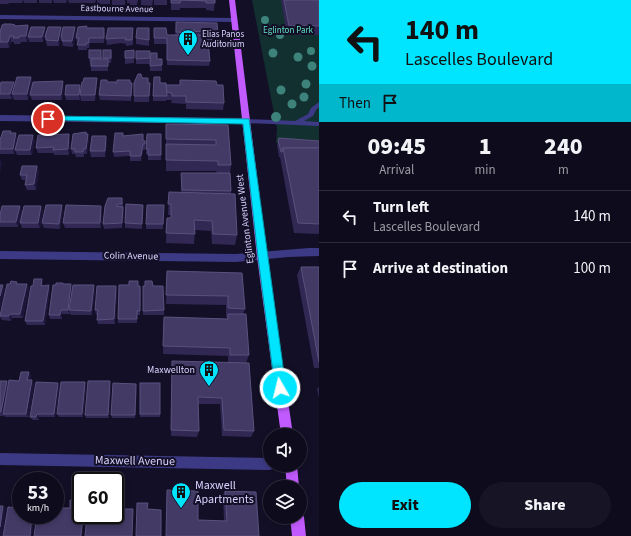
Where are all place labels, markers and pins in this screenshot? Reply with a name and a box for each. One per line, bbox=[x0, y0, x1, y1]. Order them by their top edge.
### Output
building icon: Elias Panos Auditorium bbox=[177, 28, 199, 56]
place label: Elias Panos Auditorium bbox=[202, 28, 244, 51]
pin bbox=[31, 102, 65, 136]
building icon: Maxwellton bbox=[198, 359, 220, 387]
place label: Maxwellton bbox=[147, 363, 195, 377]
place label: Maxwell Apartments bbox=[195, 477, 254, 508]
building icon: Maxwell Apartments bbox=[170, 481, 192, 509]

